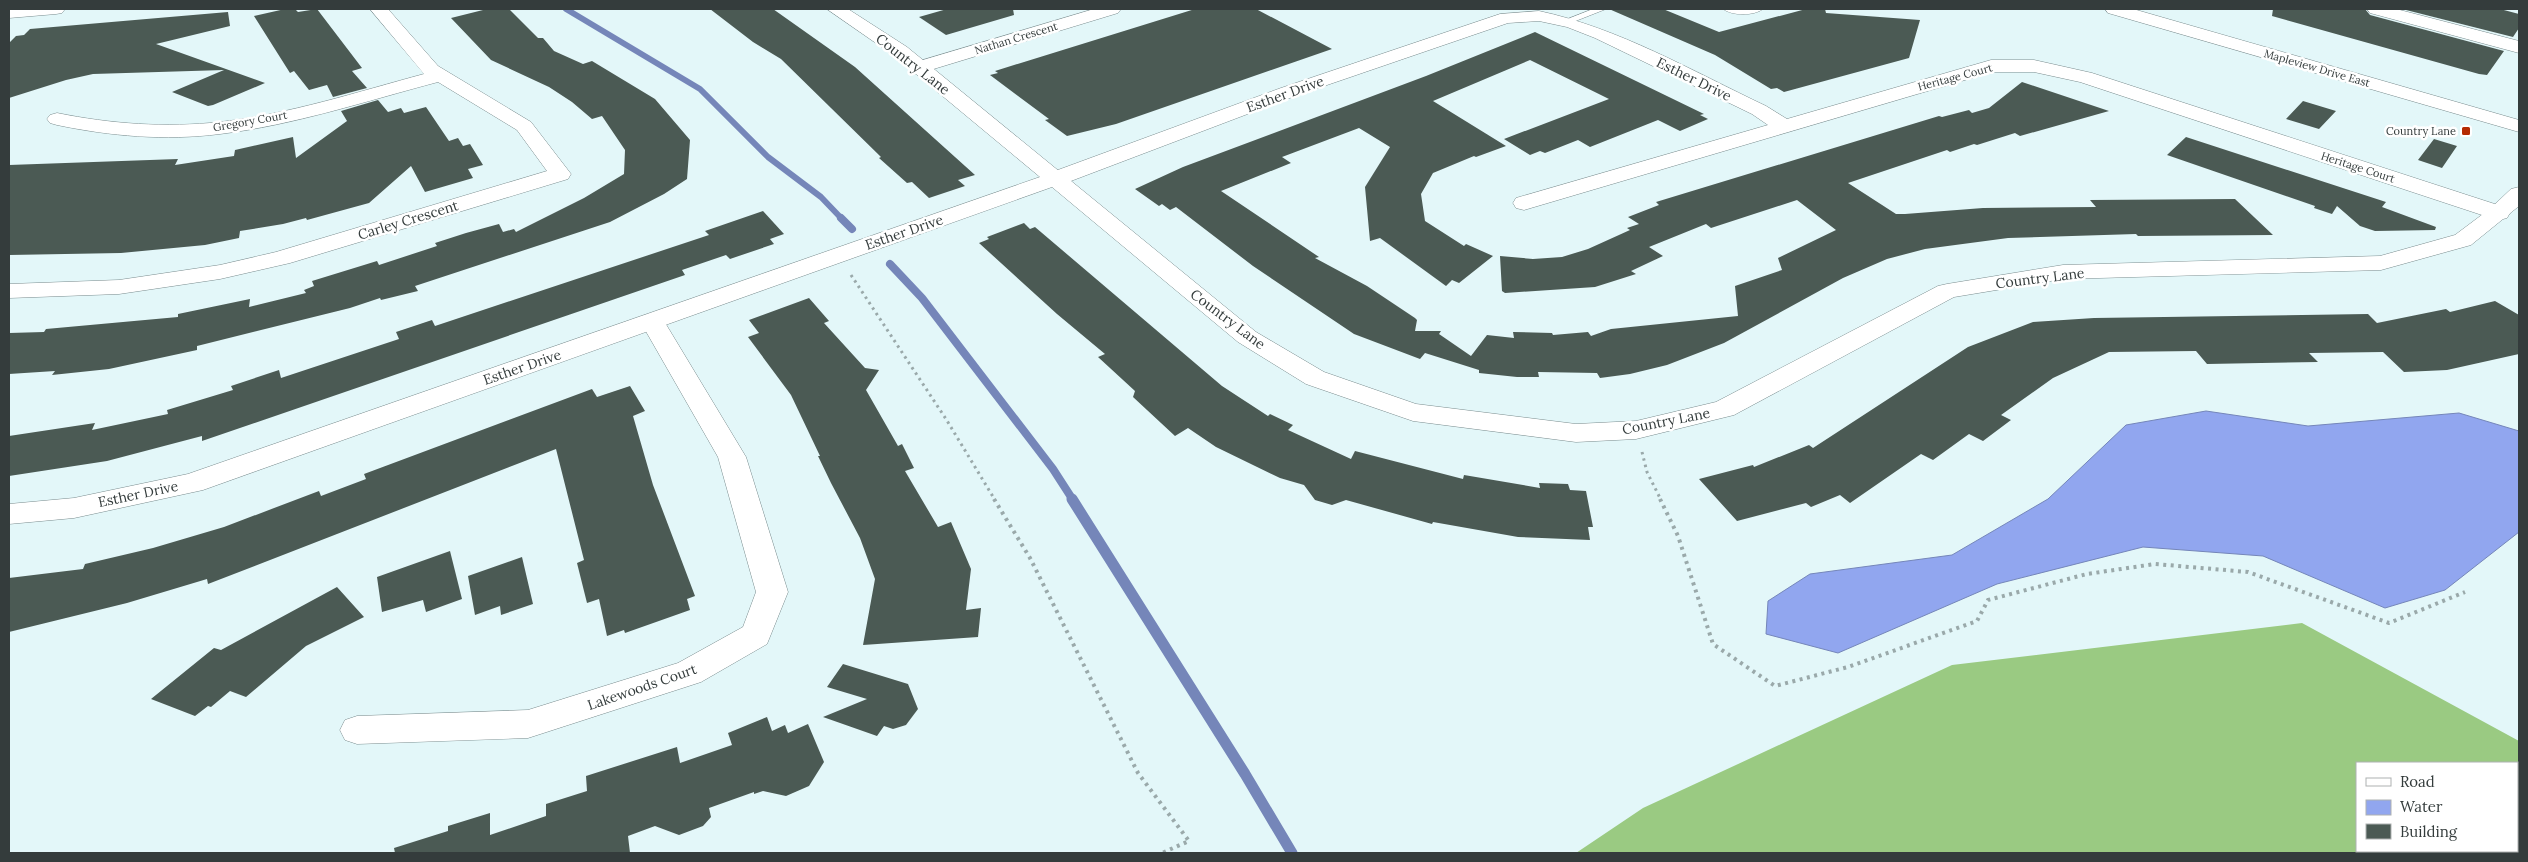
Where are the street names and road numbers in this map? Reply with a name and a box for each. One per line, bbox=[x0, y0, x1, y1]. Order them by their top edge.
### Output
street label: Nathan Crescent bbox=[973, 19, 1060, 57]
street label: Country Lane bbox=[872, 29, 954, 99]
street label: Mapleview Drive East bbox=[2262, 46, 2372, 90]
street label: Esther Drive bbox=[1653, 53, 1735, 105]
street label: Heritage Court bbox=[1916, 60, 1995, 94]
street label: Esther Drive bbox=[1244, 71, 1327, 116]
street label: Gregory Court bbox=[212, 107, 289, 134]
street label: Heritage Court bbox=[2319, 148, 2397, 186]
street label: Carley Crescent bbox=[356, 196, 461, 244]
street label: Esther Drive bbox=[863, 210, 946, 254]
street label: Country Lane bbox=[1995, 264, 2086, 292]
street label: Country Lane bbox=[1187, 285, 1269, 353]
street label: Esther Drive bbox=[481, 345, 564, 389]
street label: Country Lane bbox=[1620, 404, 1712, 438]
street label: Esther Drive bbox=[96, 477, 180, 511]
street label: Lakewoods Court bbox=[585, 660, 700, 714]

